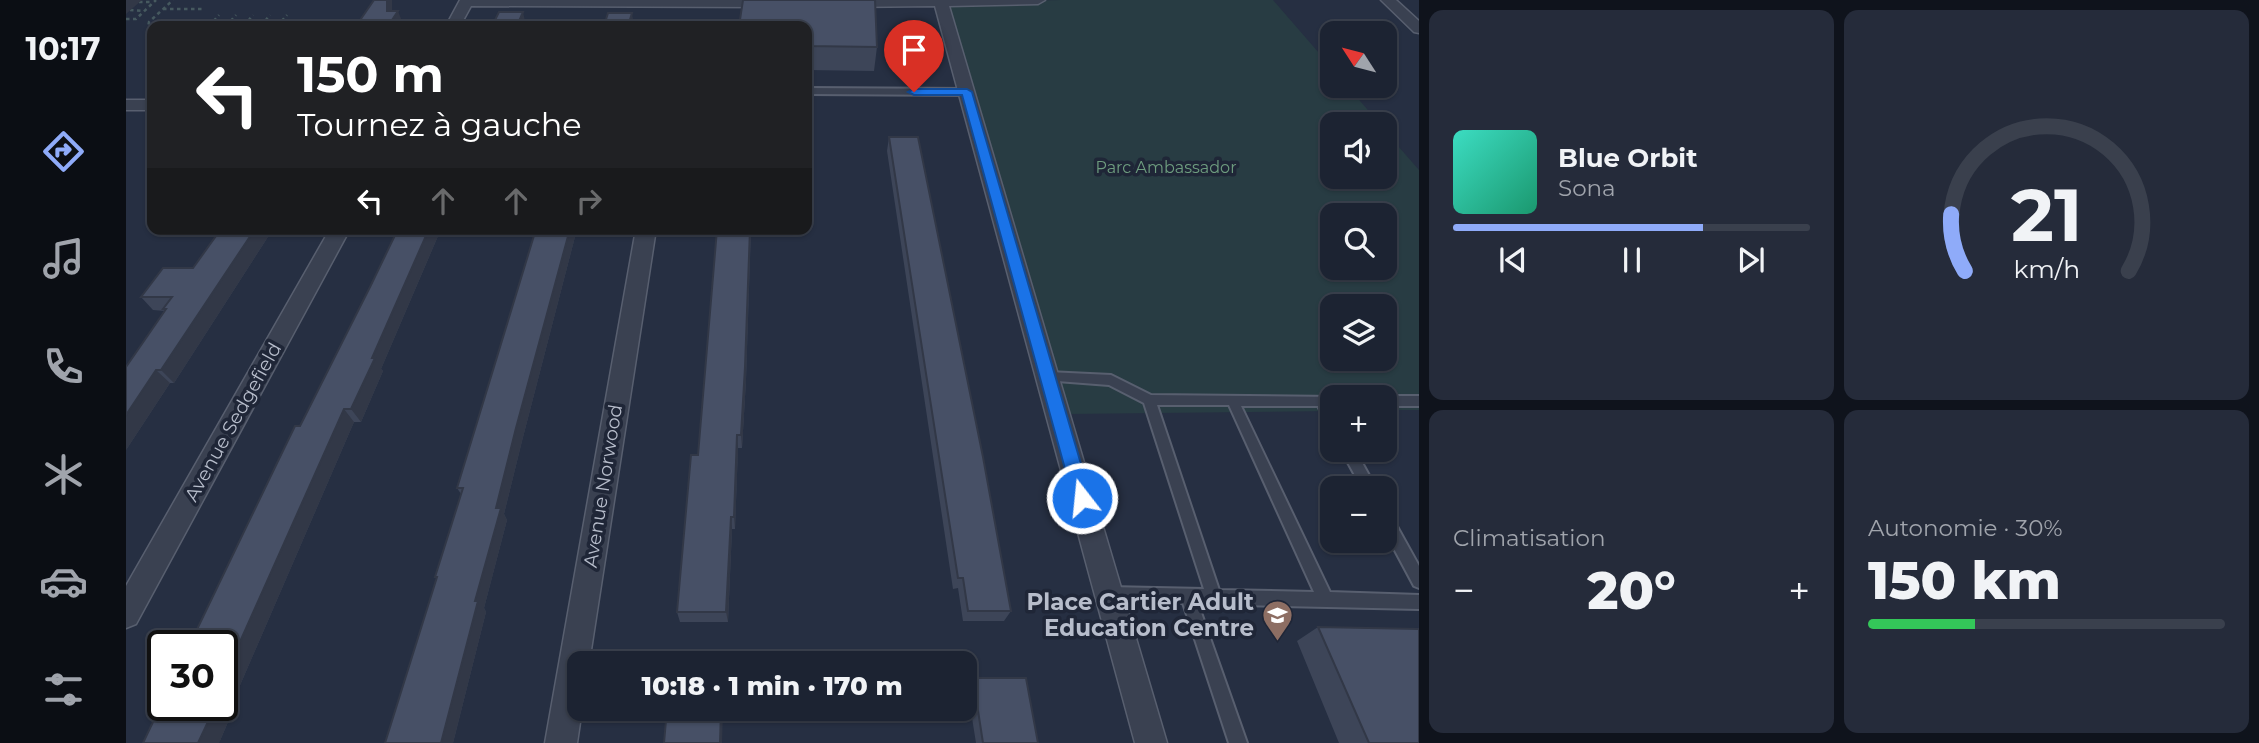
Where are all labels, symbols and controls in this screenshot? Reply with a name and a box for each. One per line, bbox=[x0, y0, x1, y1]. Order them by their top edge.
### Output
pin bbox=[884, 20, 944, 92]
north arrow bbox=[1320, 21, 1396, 98]
map controls bbox=[1320, 21, 1397, 553]
text: 10:17 bbox=[25, 29, 101, 68]
icon: arrive bbox=[895, 31, 933, 69]
text: 150 m bbox=[297, 45, 444, 104]
icon: left bbox=[182, 49, 273, 140]
text: Tournez à gauche bbox=[297, 105, 582, 144]
button: sound bbox=[1320, 112, 1397, 189]
icon: directions bbox=[39, 127, 88, 176]
text: Blue Orbit bbox=[1558, 142, 1697, 174]
park label: Parc Ambassador bbox=[1095, 158, 1237, 177]
text: 21 bbox=[2011, 171, 2082, 259]
text: Sona bbox=[1558, 174, 1616, 202]
icon: left bbox=[351, 182, 389, 220]
icon: ahead bbox=[424, 182, 462, 220]
icon: ahead bbox=[497, 182, 535, 220]
icon: right bbox=[570, 182, 608, 220]
button: search bbox=[1320, 203, 1397, 280]
icon: music bbox=[39, 234, 88, 283]
icon: previous bbox=[1494, 241, 1532, 279]
icon: pause bbox=[1613, 241, 1651, 279]
icon: next bbox=[1732, 241, 1770, 279]
text: km/h bbox=[2013, 254, 2080, 284]
button: layers bbox=[1320, 294, 1397, 371]
street label: Avenue Sedgefield bbox=[180, 338, 286, 506]
icon: phone bbox=[39, 342, 88, 391]
button: + bbox=[1320, 385, 1397, 462]
street label: Avenue Norwood bbox=[579, 403, 627, 569]
icon: climate bbox=[39, 450, 88, 499]
position arrow bbox=[1045, 461, 1119, 535]
button: − bbox=[1320, 476, 1397, 553]
text: Autonomie · 30% bbox=[1868, 514, 2063, 542]
text: Climatisation bbox=[1453, 524, 1605, 552]
text: 150 km bbox=[1868, 549, 2061, 612]
icon: car bbox=[39, 557, 88, 606]
text: 20° bbox=[1587, 559, 1676, 622]
text: − bbox=[1453, 567, 1475, 614]
text: + bbox=[1788, 567, 1810, 614]
place label: Place Cartier Adult Education Centre bbox=[1026, 588, 1254, 642]
school or university icon: Place Cartier Adult Education Centre bbox=[1260, 598, 1294, 642]
speed limit sign: 30 bbox=[147, 630, 238, 721]
icon: filters bbox=[39, 665, 88, 714]
text: 10:18 · 1 min · 170 m bbox=[641, 670, 903, 702]

